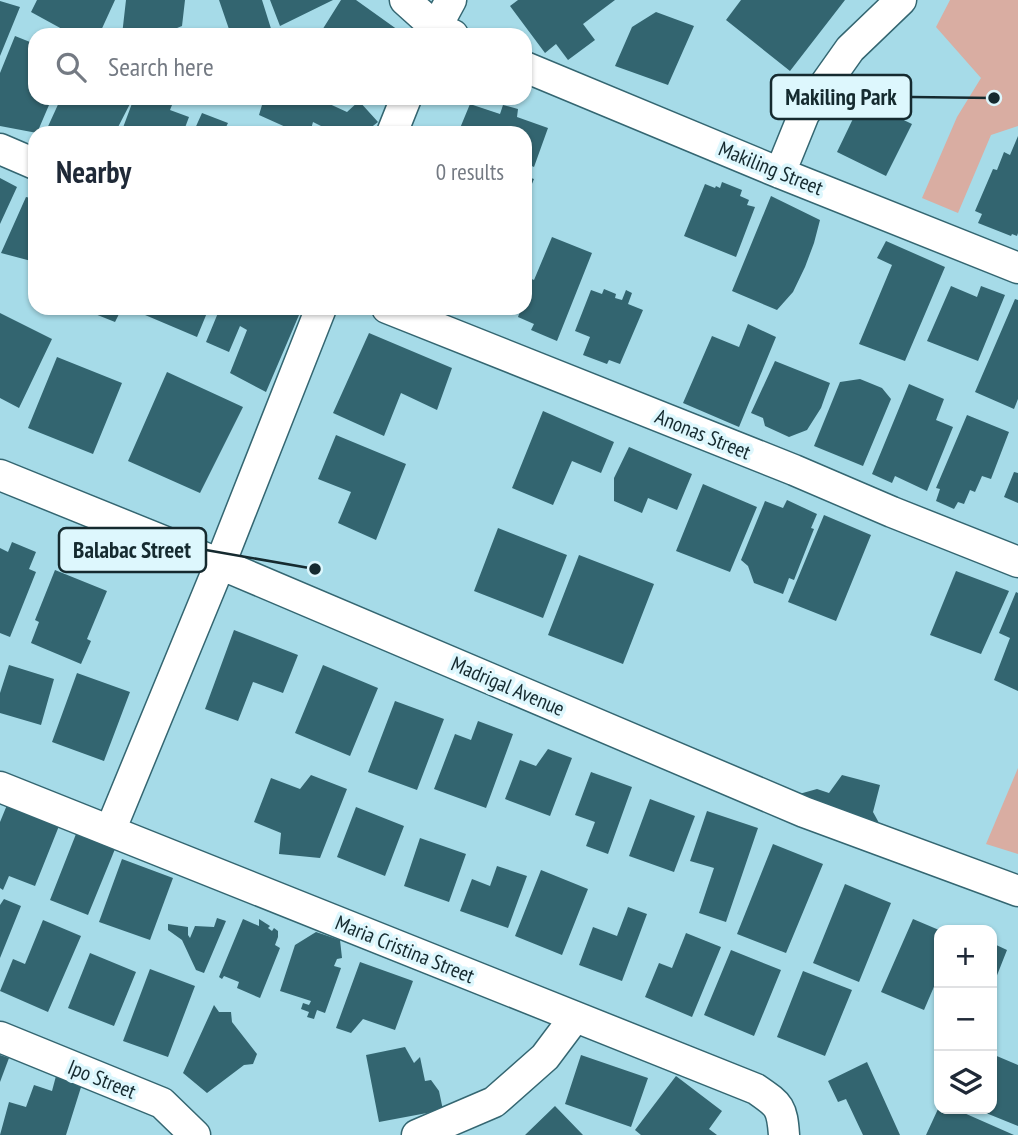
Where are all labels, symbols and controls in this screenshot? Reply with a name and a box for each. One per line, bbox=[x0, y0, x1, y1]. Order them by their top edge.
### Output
search box bbox=[28, 28, 532, 105]
icon: search bbox=[52, 48, 90, 86]
text: Search here bbox=[108, 50, 214, 83]
callout: Makiling Park bbox=[771, 75, 911, 119]
text: Makiling Park bbox=[785, 82, 897, 111]
street label: Makiling Street bbox=[715, 135, 827, 201]
text: Nearby bbox=[56, 152, 131, 191]
text: 0 results bbox=[436, 157, 504, 186]
street label: Anonas Street bbox=[651, 403, 755, 465]
callout: Balabac Street bbox=[59, 528, 206, 572]
text: Balabac Street bbox=[73, 535, 191, 564]
street label: Madrigal Avenue bbox=[447, 650, 569, 722]
street label: Maria Cristina Street bbox=[332, 909, 479, 989]
map controls bbox=[934, 925, 997, 1114]
button: + bbox=[934, 925, 997, 988]
button: − bbox=[934, 988, 997, 1051]
button: layers bbox=[934, 1051, 997, 1114]
street label: Ipo Street bbox=[64, 1053, 140, 1105]

